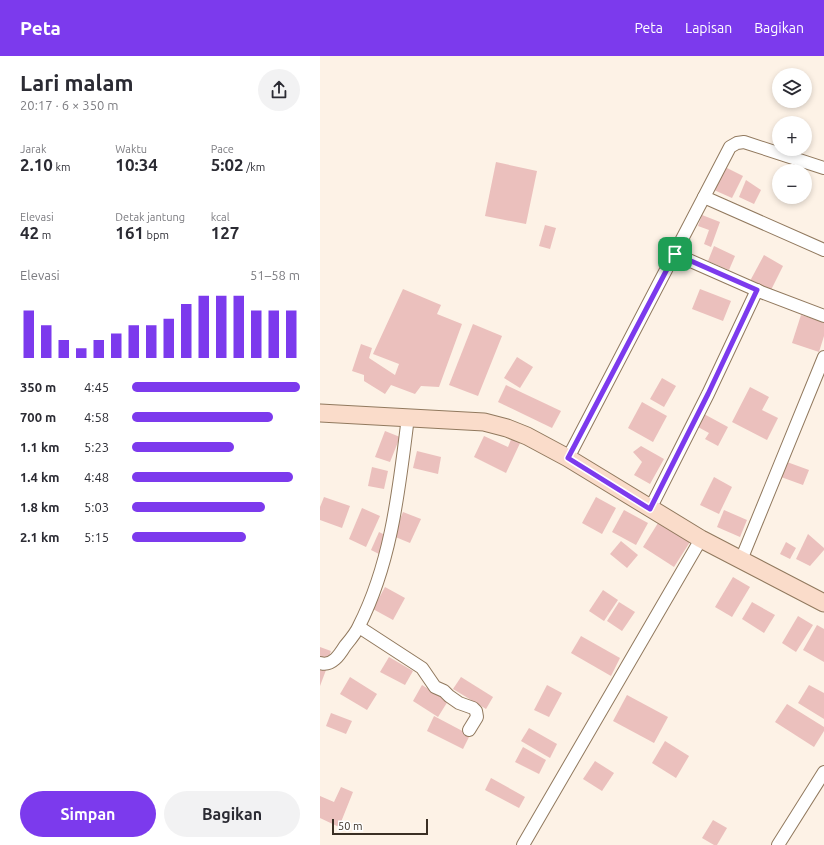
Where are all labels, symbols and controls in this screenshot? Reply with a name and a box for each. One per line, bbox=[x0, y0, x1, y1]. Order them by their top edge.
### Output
text: Peta bbox=[20, 17, 61, 39]
text: Peta bbox=[635, 20, 663, 36]
text: Lapisan bbox=[685, 20, 732, 36]
text: Bagikan bbox=[754, 20, 804, 36]
map controls bbox=[772, 68, 812, 204]
button: layers bbox=[772, 68, 812, 108]
button: share bbox=[258, 69, 300, 111]
text: Lari malam bbox=[20, 70, 133, 95]
text: 20:17 · 6 × 350 m bbox=[20, 98, 119, 112]
button: + bbox=[772, 116, 812, 156]
text: Jarak bbox=[20, 143, 46, 155]
text: Waktu bbox=[115, 143, 147, 155]
text: Pace bbox=[211, 143, 234, 155]
text: 2.10 bbox=[20, 155, 53, 174]
text: 10:34 bbox=[115, 155, 158, 174]
text: 5:02 bbox=[211, 155, 244, 174]
text: km bbox=[53, 161, 71, 173]
text: /km bbox=[244, 161, 265, 173]
button: − bbox=[772, 164, 812, 204]
text: Elevasi bbox=[20, 211, 54, 223]
text: Detak jantung bbox=[115, 211, 185, 223]
text: kcal bbox=[211, 211, 230, 223]
text: 42 bbox=[20, 223, 39, 242]
text: 161 bbox=[115, 223, 144, 242]
text: 127 bbox=[211, 223, 239, 242]
text: m bbox=[39, 229, 51, 241]
text: bpm bbox=[144, 229, 169, 241]
pin bbox=[658, 237, 692, 271]
icon: arrive bbox=[664, 243, 686, 265]
text: Elevasi bbox=[20, 268, 60, 282]
text: 51–58 m bbox=[250, 268, 300, 282]
text: 350 m bbox=[20, 380, 56, 394]
text: 4:45 bbox=[84, 380, 109, 394]
text: 700 m bbox=[20, 410, 56, 424]
text: 4:58 bbox=[84, 410, 109, 424]
text: 1.1 km bbox=[20, 440, 59, 454]
text: 5:23 bbox=[84, 440, 109, 454]
text: 1.4 km bbox=[20, 470, 59, 484]
text: 4:48 bbox=[84, 470, 109, 484]
text: 1.8 km bbox=[20, 500, 59, 514]
text: 5:03 bbox=[84, 500, 109, 514]
text: 2.1 km bbox=[20, 530, 59, 544]
text: 5:15 bbox=[84, 530, 109, 544]
button: Simpan bbox=[20, 791, 156, 837]
button: Bagikan bbox=[164, 791, 300, 837]
scale bar bbox=[332, 817, 428, 836]
text: 50 m bbox=[338, 820, 362, 832]

